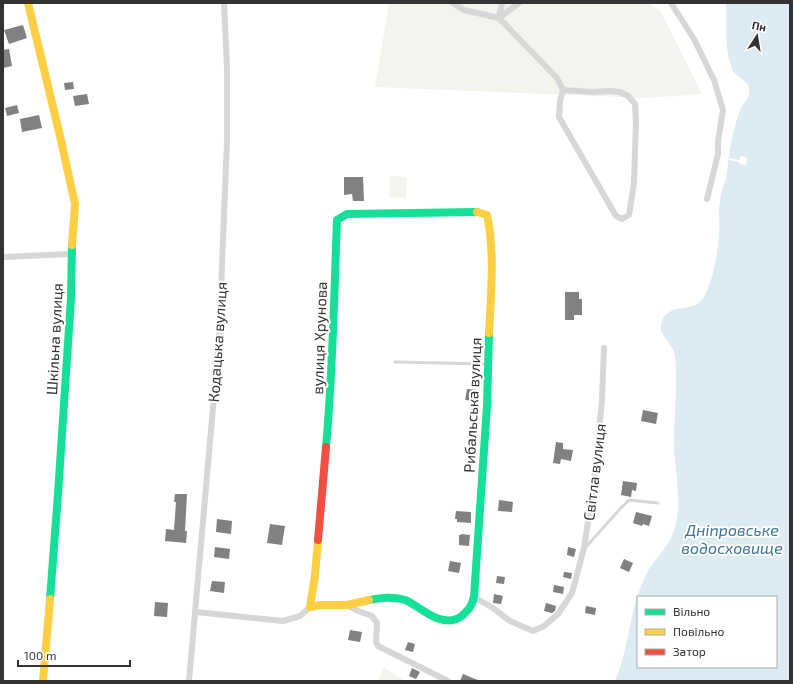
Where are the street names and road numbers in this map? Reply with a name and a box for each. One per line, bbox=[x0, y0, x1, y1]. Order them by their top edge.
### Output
street label: Кодацька вулиця bbox=[204, 281, 231, 403]
street label: вулиця Хрунова bbox=[308, 281, 331, 395]
street label: Шкільна вулиця bbox=[42, 282, 67, 396]
street label: Рибальська вулиця bbox=[459, 337, 486, 473]
street label: Світла вулиця bbox=[579, 422, 610, 522]

